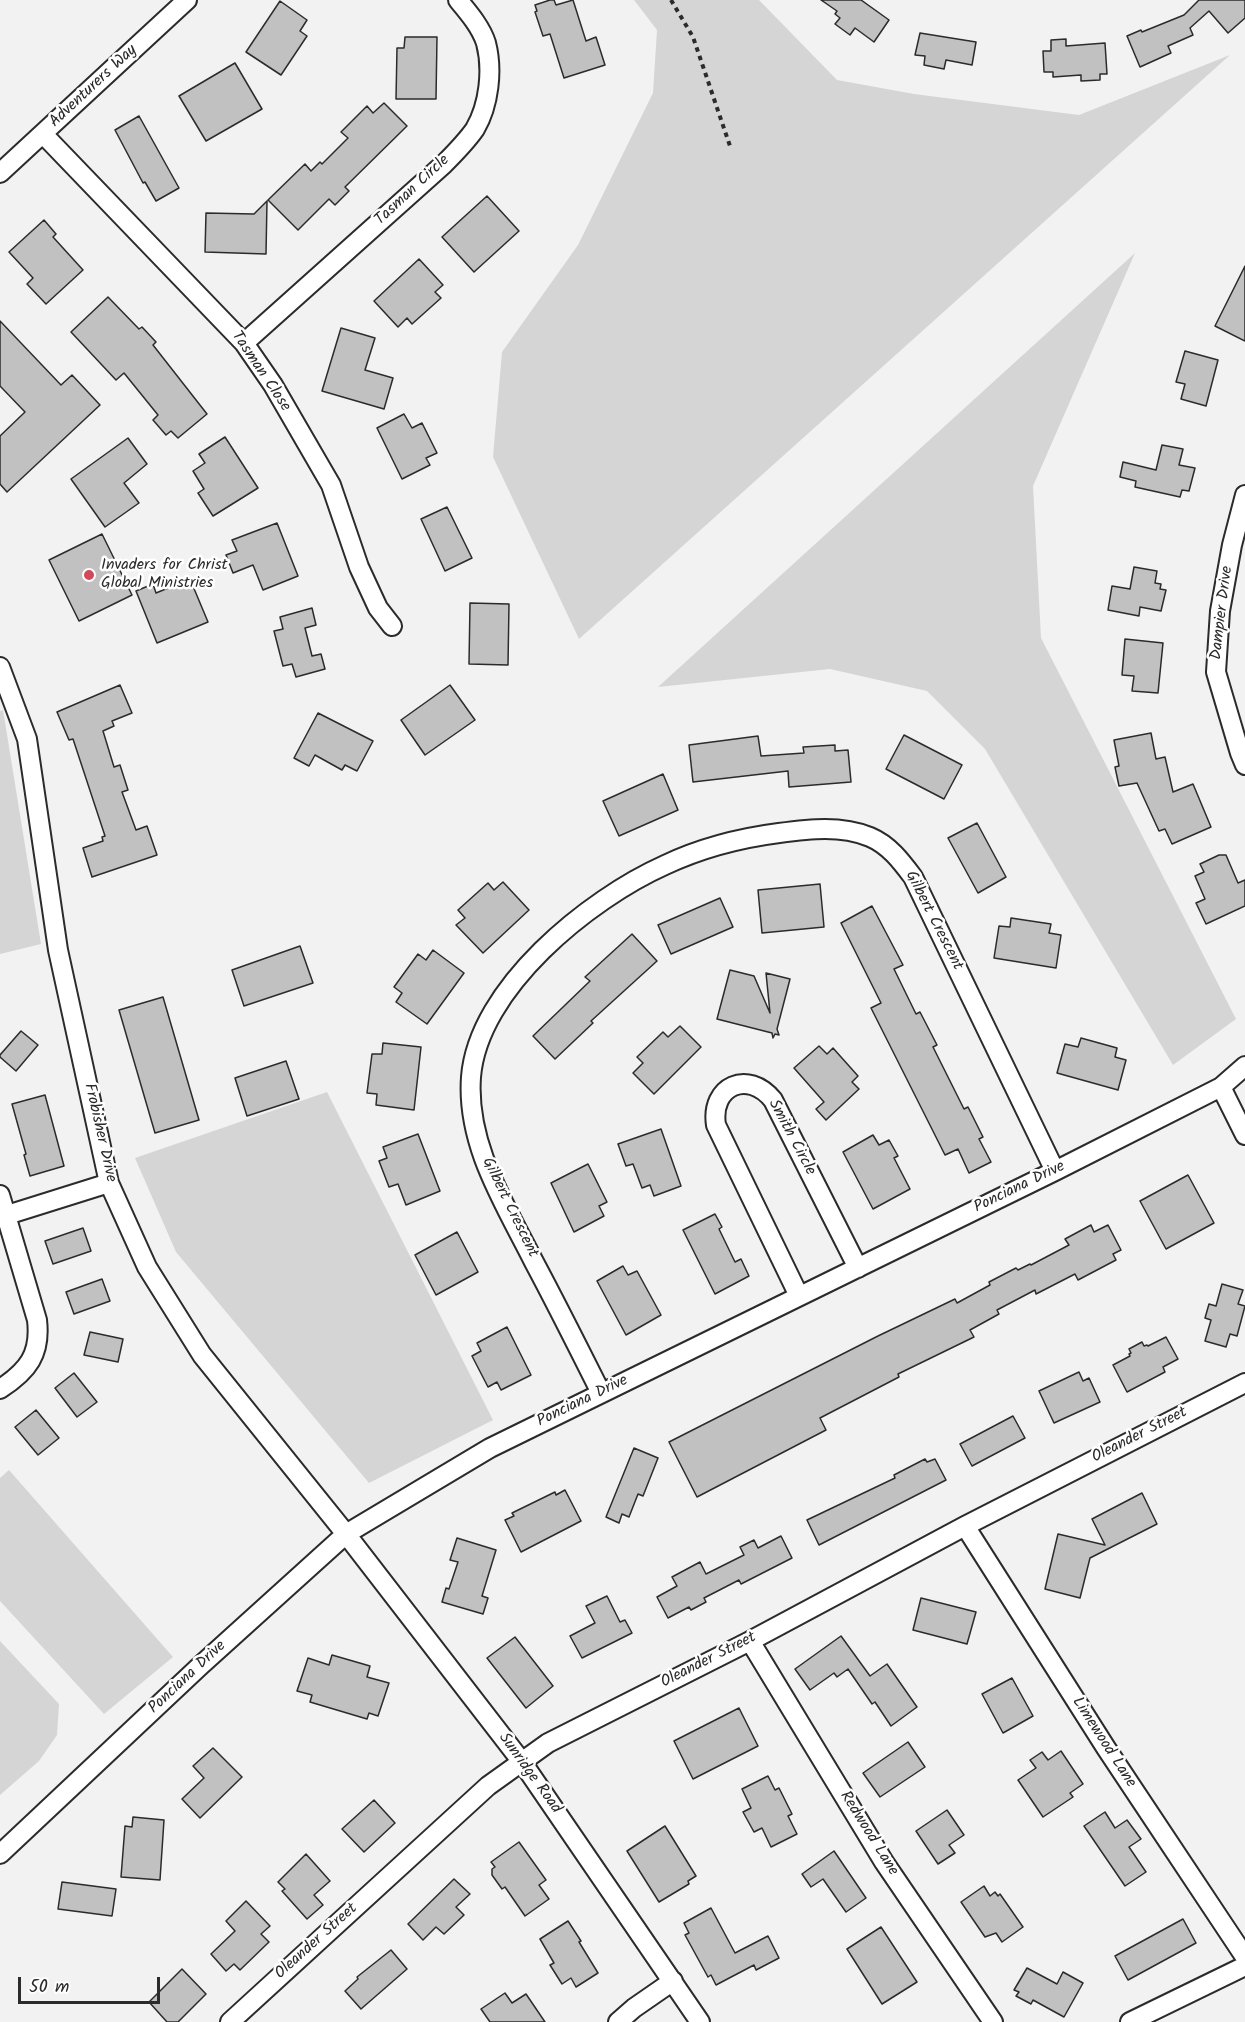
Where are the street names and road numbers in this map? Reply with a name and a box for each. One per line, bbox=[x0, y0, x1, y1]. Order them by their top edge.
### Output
street label: Adventurers Way bbox=[46, 42, 142, 132]
street label: Tasman Circle bbox=[372, 152, 454, 230]
street label: Tasman Close bbox=[226, 328, 294, 416]
street label: Dampier Drive bbox=[1208, 565, 1238, 661]
street label: Gilbert Crescent bbox=[900, 868, 966, 974]
street label: Frobisher Drive bbox=[78, 1082, 120, 1184]
street label: Smith Circle bbox=[763, 1097, 819, 1179]
street label: Gilbert Crescent bbox=[476, 1155, 542, 1261]
street label: Ponciana Drive bbox=[971, 1158, 1069, 1218]
street label: Ponciana Drive bbox=[534, 1372, 632, 1432]
street label: Oleander Street bbox=[1089, 1404, 1191, 1468]
street label: Oleander Street bbox=[658, 1629, 760, 1693]
street label: Ponciana Drive bbox=[145, 1637, 231, 1719]
street label: Limewood Lane bbox=[1067, 1694, 1139, 1792]
street label: Sunridge Road bbox=[493, 1730, 565, 1818]
street label: Redwood Lane bbox=[834, 1788, 902, 1880]
street label: Oleander Street bbox=[272, 1900, 362, 1984]

